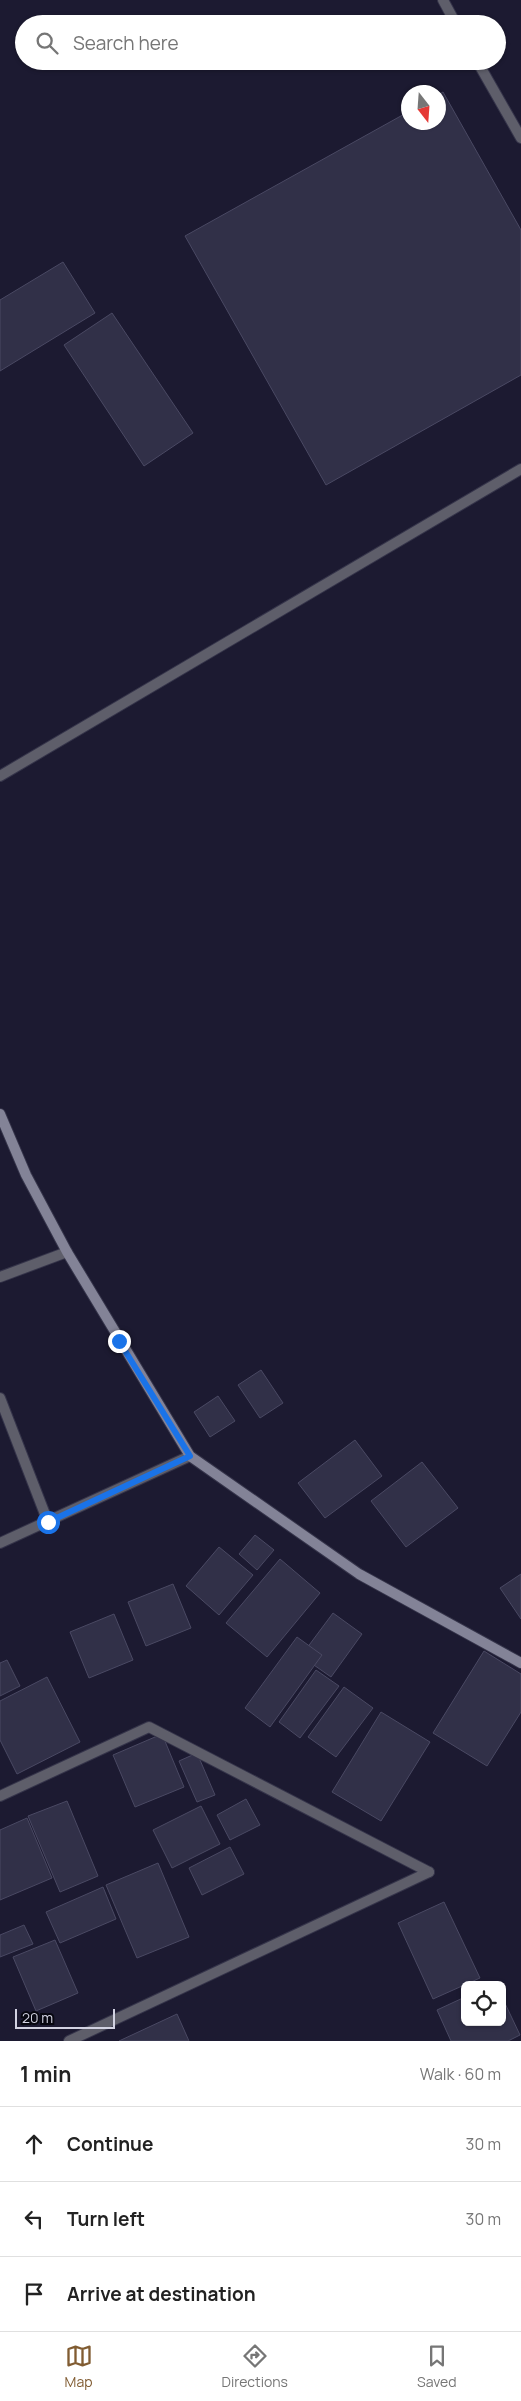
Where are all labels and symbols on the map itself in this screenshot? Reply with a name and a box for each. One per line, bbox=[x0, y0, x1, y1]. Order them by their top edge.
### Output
north arrow bbox=[401, 85, 446, 130]
route end bbox=[108, 1330, 131, 1353]
route start bbox=[37, 1511, 60, 1534]
scale bar bbox=[15, 2006, 115, 2029]

